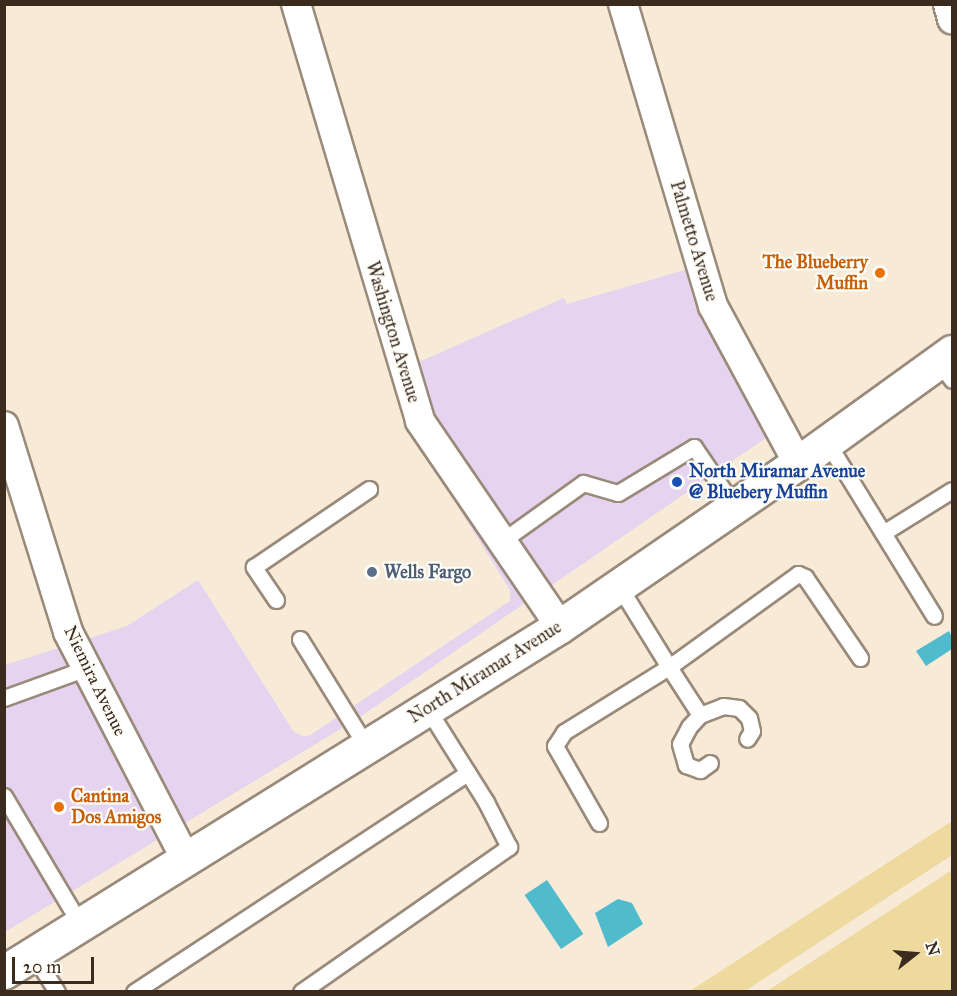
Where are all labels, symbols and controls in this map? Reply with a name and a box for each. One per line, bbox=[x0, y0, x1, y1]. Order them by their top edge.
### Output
street label: Palmetto Avenue bbox=[665, 178, 723, 304]
place label: The Blueberry Muffin bbox=[762, 252, 868, 294]
street label: Washington Avenue bbox=[361, 259, 425, 405]
marker: The Blueberry Muffin bbox=[873, 266, 887, 280]
place label: North Miramar Avenue @ Bluebery Muffin bbox=[689, 461, 865, 504]
marker: North Miramar Avenue @ Bluebery Muffin bbox=[670, 475, 684, 489]
place label: Wells Fargo bbox=[384, 561, 471, 583]
marker: Wells Fargo bbox=[365, 565, 379, 579]
street label: North Miramar Avenue bbox=[404, 616, 566, 728]
street label: Niemira Avenue bbox=[59, 622, 131, 740]
place label: Cantina Dos Amigos bbox=[71, 786, 161, 828]
marker: Cantina Dos Amigos bbox=[52, 800, 66, 814]
north arrow bbox=[885, 924, 945, 984]
text: N bbox=[922, 939, 944, 958]
scale bar bbox=[15, 945, 98, 983]
text: 20 m bbox=[23, 956, 61, 978]

